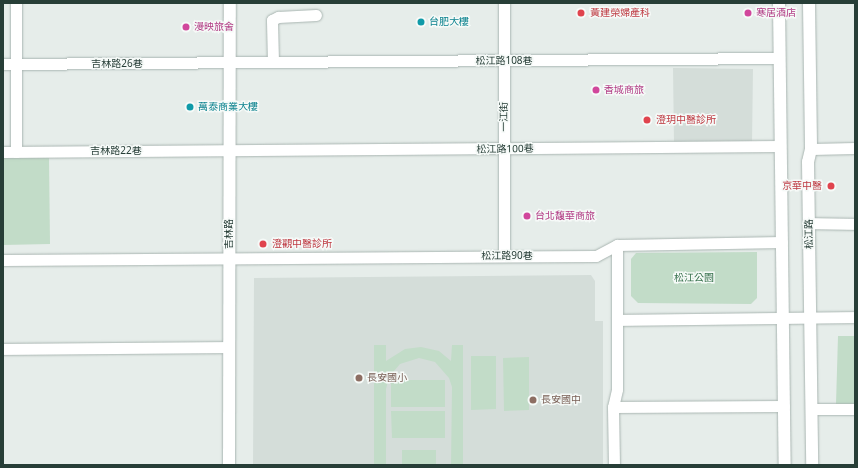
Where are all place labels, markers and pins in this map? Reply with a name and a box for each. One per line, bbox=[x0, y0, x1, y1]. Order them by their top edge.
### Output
marker: 黃建榮婦產科 bbox=[575, 7, 587, 19]
place label: 黃建榮婦產科 bbox=[590, 7, 650, 19]
place label: 寒居酒店 bbox=[756, 7, 796, 19]
marker: 寒居酒店 bbox=[743, 8, 753, 18]
place label: 台肥大樓 bbox=[429, 16, 469, 28]
marker: 台肥大樓 bbox=[416, 17, 426, 27]
place label: 漫映旅舍 bbox=[194, 21, 234, 33]
marker: 漫映旅舍 bbox=[181, 22, 191, 32]
place label: 香城商旅 bbox=[604, 84, 644, 96]
marker: 香城商旅 bbox=[591, 85, 601, 95]
place label: 萬泰商業大樓 bbox=[198, 101, 258, 113]
marker: 萬泰商業大樓 bbox=[185, 102, 195, 112]
marker: 澄玥中醫診所 bbox=[641, 114, 653, 126]
place label: 澄玥中醫診所 bbox=[656, 114, 716, 126]
place label: 京華中醫 bbox=[782, 180, 822, 192]
marker: 京華中醫 bbox=[825, 180, 837, 192]
place label: 台北馥華商旅 bbox=[535, 210, 595, 222]
marker: 台北馥華商旅 bbox=[522, 211, 532, 221]
marker: 澄觀中醫診所 bbox=[257, 238, 269, 250]
place label: 澄觀中醫診所 bbox=[272, 238, 332, 250]
place label: 長安國小 bbox=[367, 372, 407, 384]
marker: 長安國小 bbox=[354, 373, 364, 383]
place label: 長安國中 bbox=[541, 394, 581, 406]
marker: 長安國中 bbox=[528, 395, 538, 405]

